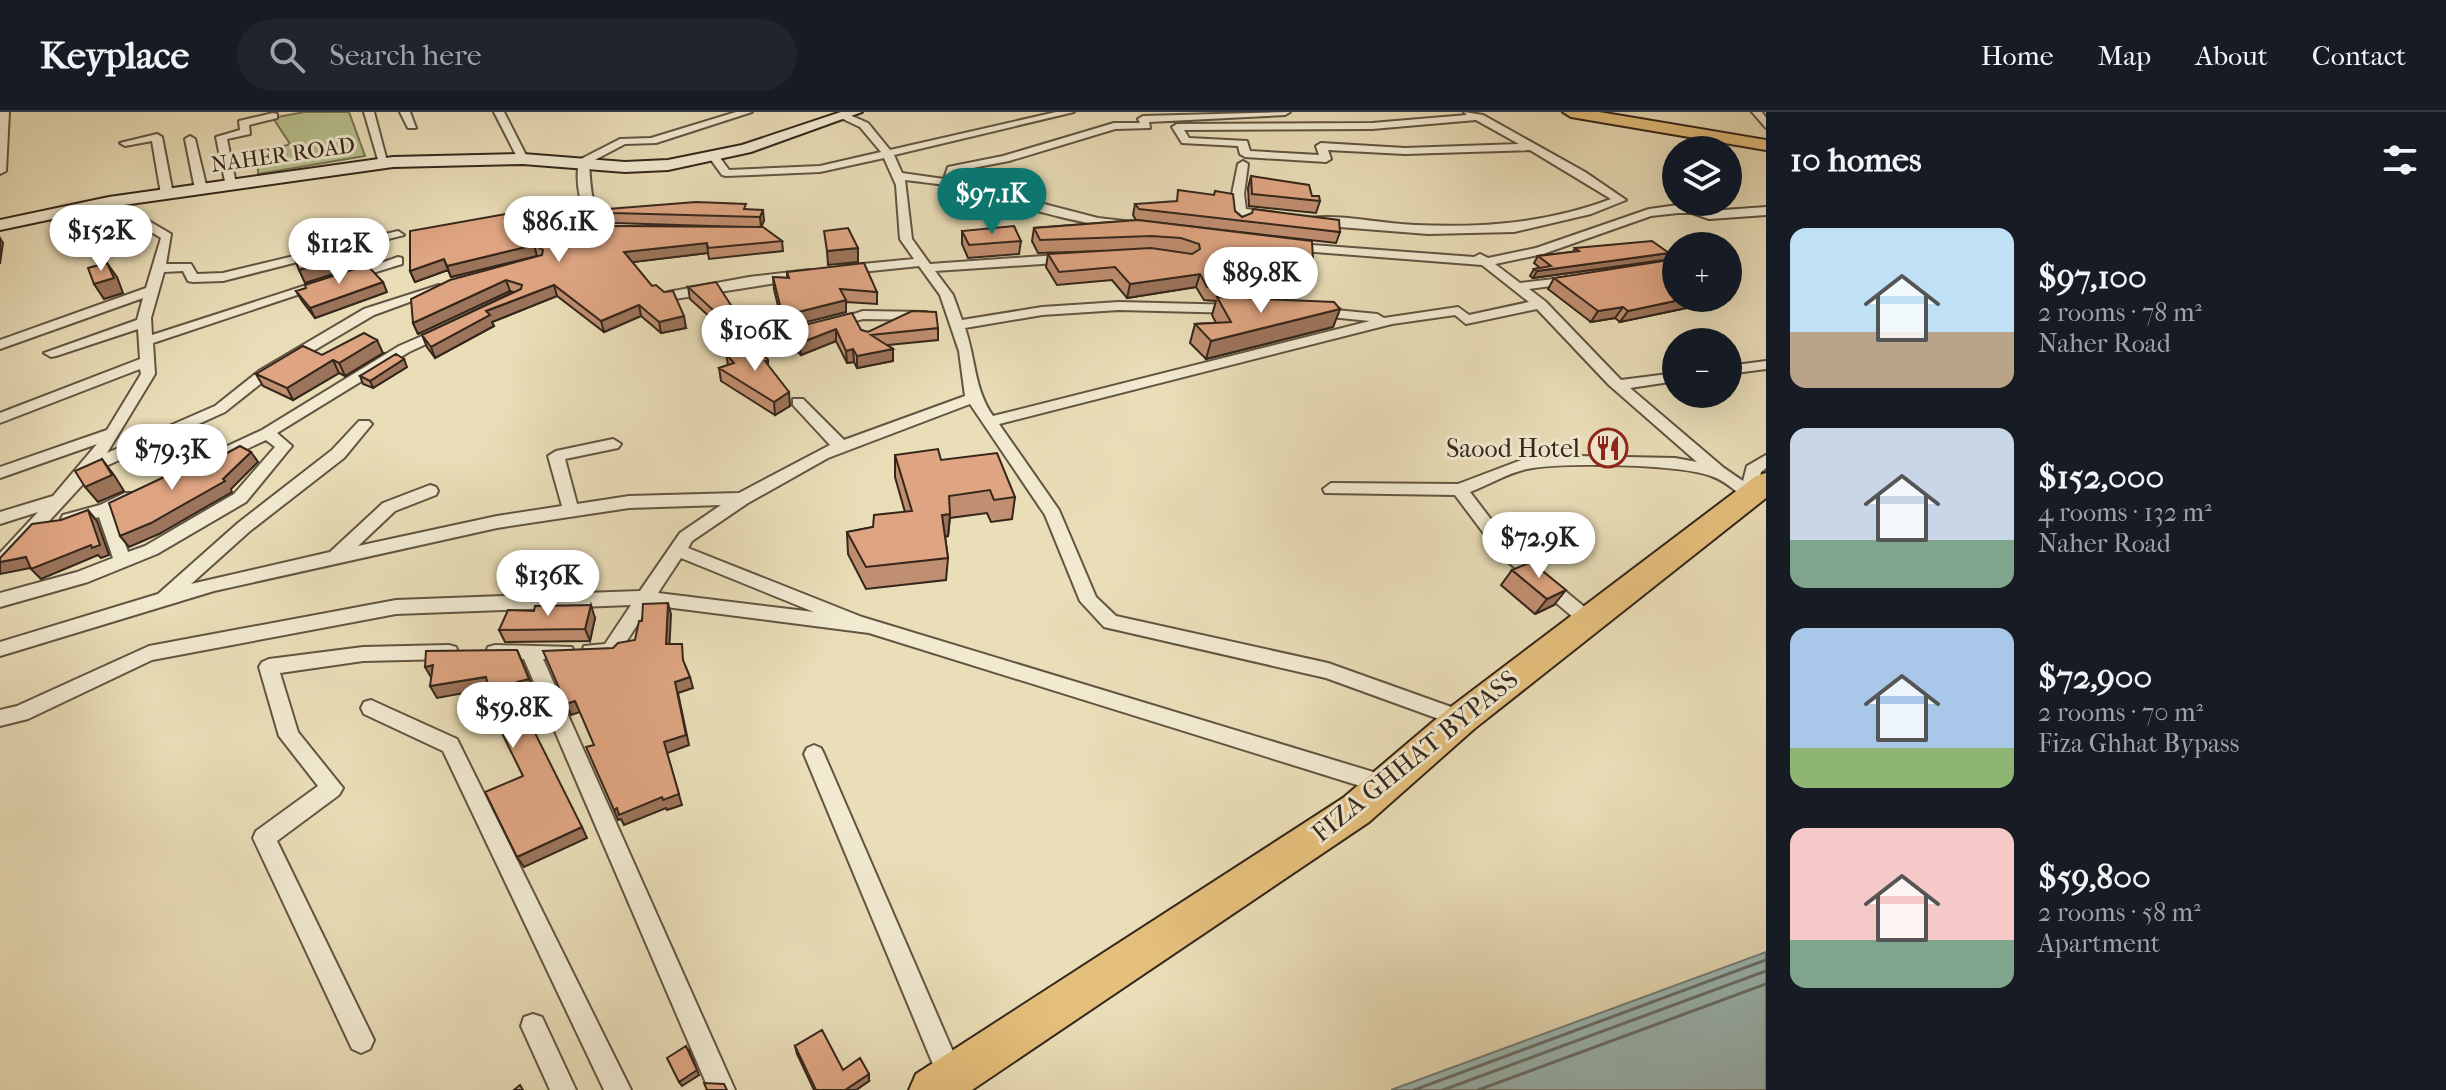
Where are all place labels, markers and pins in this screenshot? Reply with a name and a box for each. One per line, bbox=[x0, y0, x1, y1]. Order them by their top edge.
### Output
pin: $97.1K bbox=[927, 168, 1057, 236]
pin: $86.1K bbox=[494, 196, 624, 264]
pin: $152K bbox=[45, 205, 157, 273]
pin: $112K bbox=[283, 218, 395, 286]
pin: $89.8K bbox=[1196, 247, 1326, 315]
pin: $106K bbox=[699, 305, 811, 373]
pin: $79.3K bbox=[107, 424, 237, 492]
restaurant icon: Saood Hotel bbox=[1587, 427, 1629, 469]
place label: Saood Hotel bbox=[1446, 433, 1580, 464]
pin: $72.9K bbox=[1474, 512, 1604, 580]
pin: $136K bbox=[492, 550, 604, 618]
pin: $59.8K bbox=[448, 682, 578, 750]

